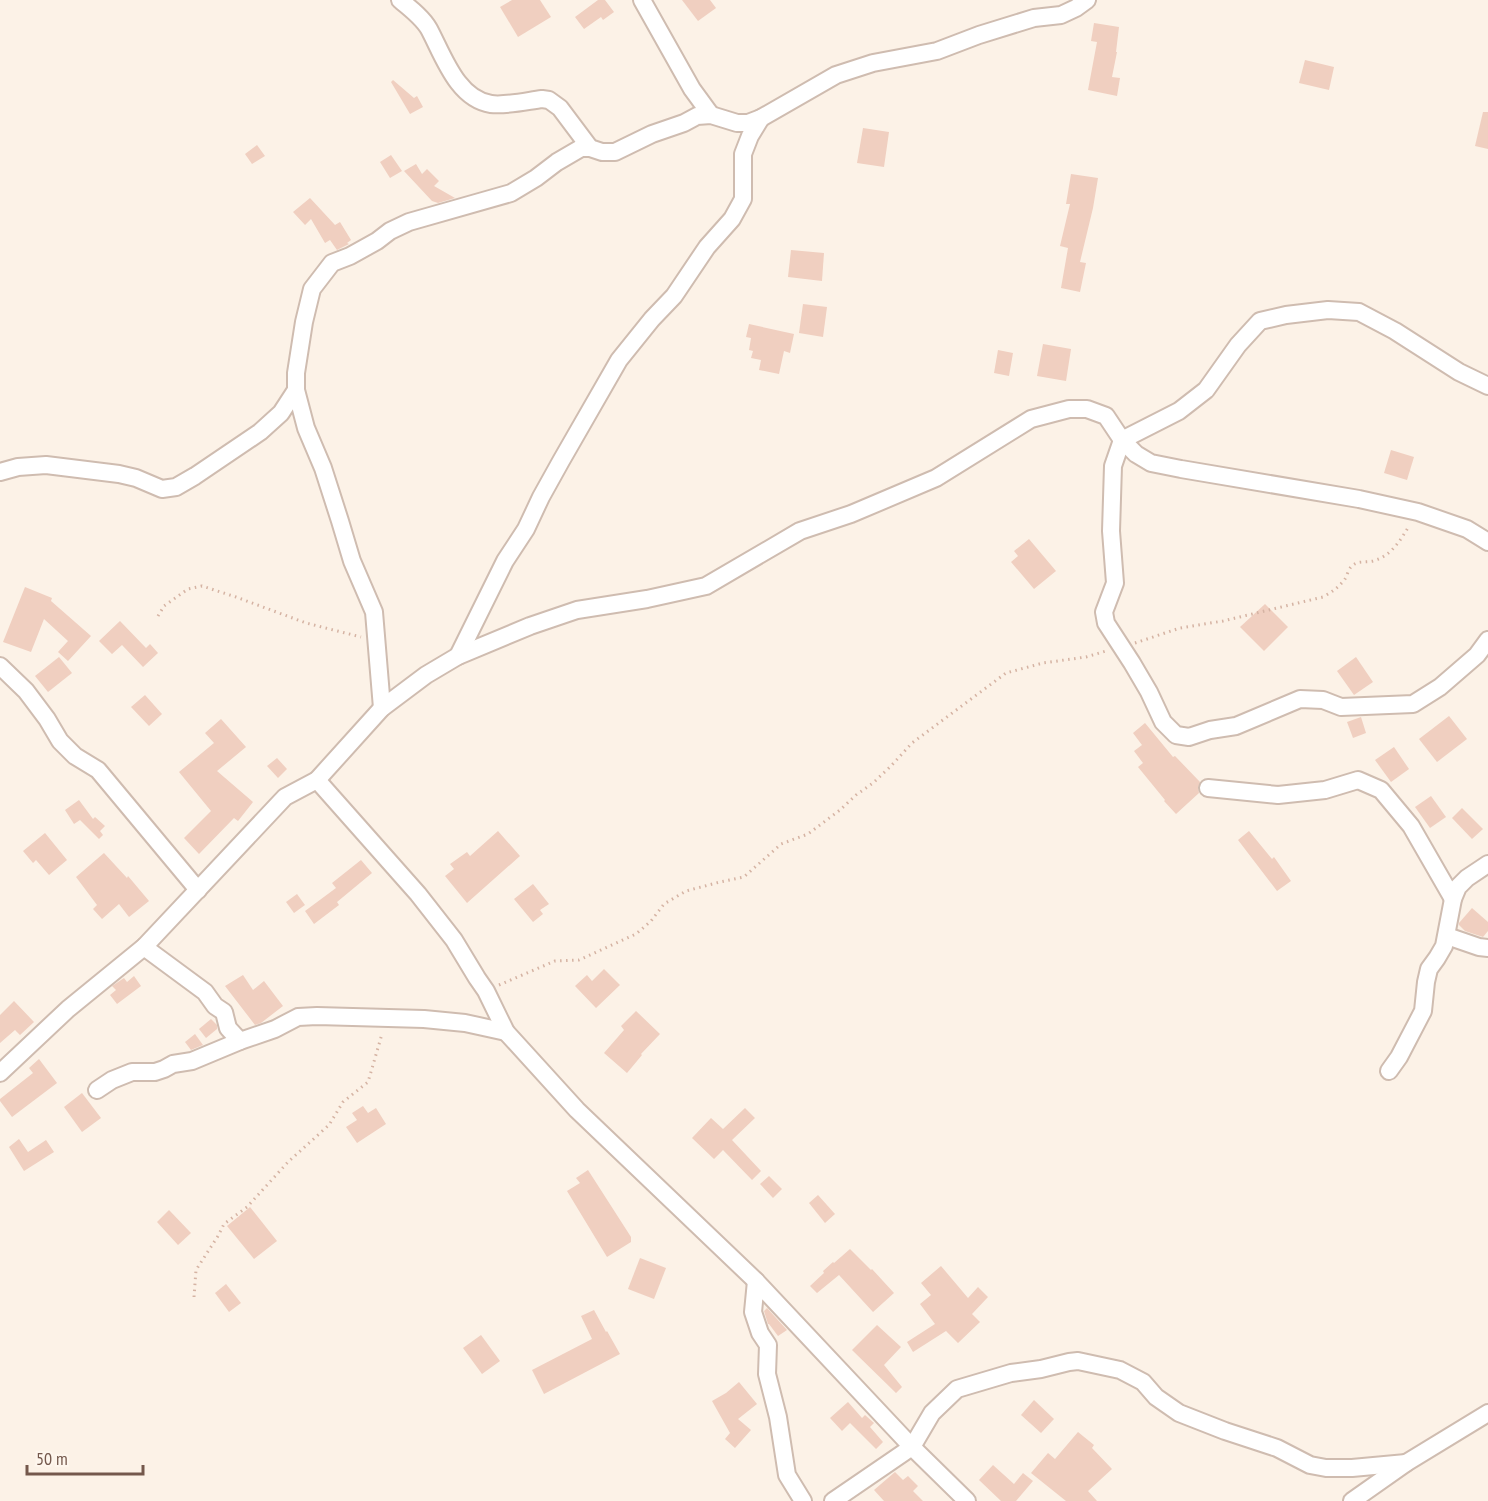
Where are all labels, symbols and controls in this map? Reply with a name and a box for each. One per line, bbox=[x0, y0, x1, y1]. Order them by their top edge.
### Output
scale bar bbox=[27, 1438, 142, 1476]
text: 50 m bbox=[36, 1447, 68, 1470]

